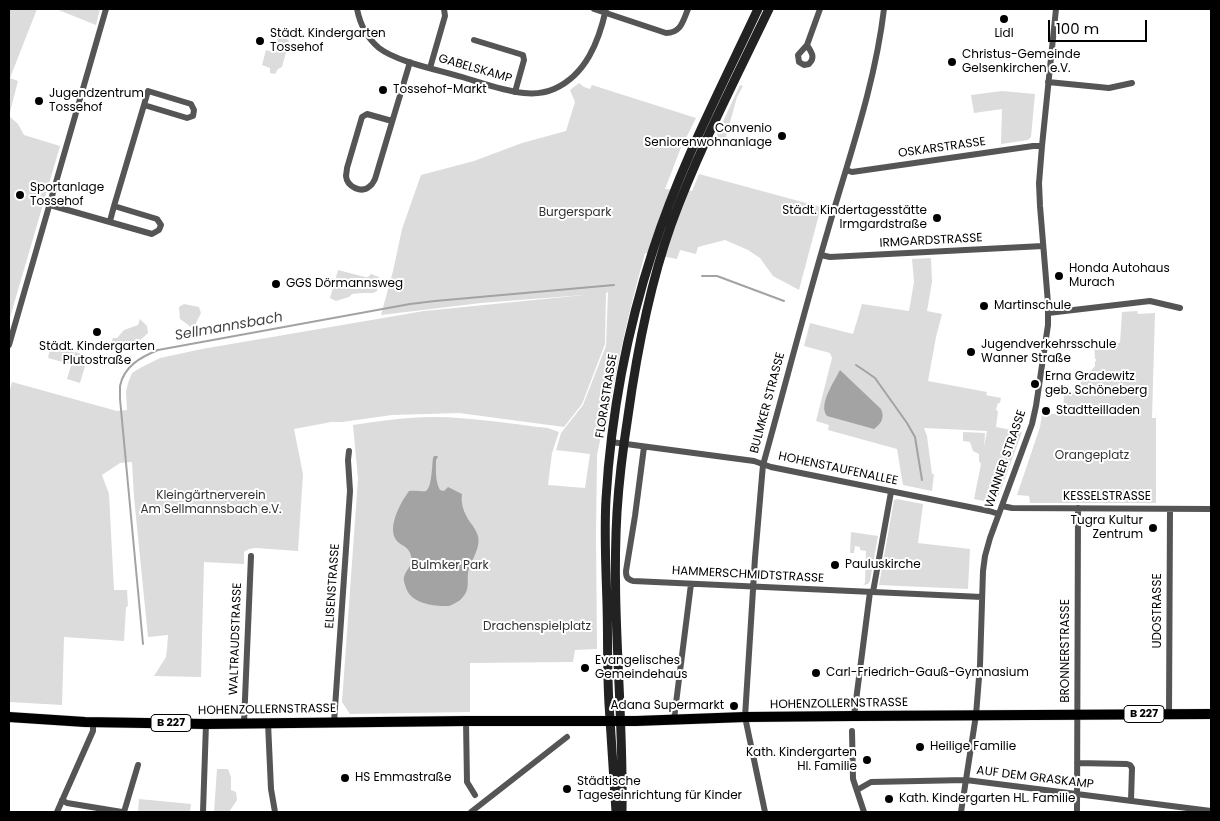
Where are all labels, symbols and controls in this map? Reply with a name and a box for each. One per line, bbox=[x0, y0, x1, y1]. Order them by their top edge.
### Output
scale bar bbox=[1050, 10, 1149, 42]
marker: Lidl bbox=[998, 13, 1010, 25]
text: 100 m bbox=[1056, 18, 1099, 39]
place label: Städt. Kindergarten Tossehof bbox=[270, 27, 386, 55]
place label: Lidl bbox=[994, 27, 1014, 41]
marker: Städt. Kindergarten Tossehof bbox=[254, 35, 266, 47]
place label: Christus-Gemeinde Gelsenkirchen e.V. bbox=[962, 48, 1080, 76]
street label: GABELSKAMP bbox=[437, 52, 513, 86]
marker: Christus-Gemeinde Gelsenkirchen e.V. bbox=[946, 56, 958, 68]
place label: Tossehof-Markt bbox=[393, 83, 487, 97]
marker: Tossehof-Markt bbox=[377, 84, 389, 96]
place label: Jugendzentrum Tossehof bbox=[49, 87, 144, 115]
marker: Jugendzentrum Tossehof bbox=[33, 95, 45, 107]
place label: Convenio Seniorenwohnanlage bbox=[644, 122, 772, 150]
marker: Convenio Seniorenwohnanlage bbox=[776, 130, 788, 142]
street label: OSKARSTRASSE bbox=[897, 135, 987, 161]
place label: Sportanlage Tossehof bbox=[30, 181, 104, 209]
marker: Sportanlage Tossehof bbox=[14, 189, 26, 201]
place label: Städt. Kindertagesstätte Irmgardstraße bbox=[782, 204, 927, 232]
park label: Burgerspark bbox=[539, 206, 611, 220]
marker: Städt. Kindertagesstätte Irmgardstraße bbox=[931, 212, 943, 224]
street label: IRMGARDSTRASSE bbox=[879, 231, 983, 251]
place label: Honda Autohaus Murach bbox=[1069, 262, 1170, 290]
marker: Honda Autohaus Murach bbox=[1053, 270, 1065, 282]
place label: GGS Dörmannsweg bbox=[286, 277, 403, 291]
marker: GGS Dörmannsweg bbox=[270, 278, 282, 290]
place label: Martinschule bbox=[994, 299, 1071, 313]
marker: Martinschule bbox=[978, 300, 990, 312]
water label: Sellmannsbach bbox=[174, 309, 284, 345]
marker: Städt. Kindergarten Plutostraße bbox=[91, 326, 103, 338]
place label: Jugendverkehrsschule Wanner Straße bbox=[981, 338, 1116, 366]
place label: Städt. Kindergarten Plutostraße bbox=[39, 340, 155, 368]
marker: Jugendverkehrsschule Wanner Straße bbox=[965, 346, 977, 358]
street label: BULMKER STRASSE bbox=[748, 351, 788, 455]
street label: FLORASTRASSE bbox=[593, 353, 621, 439]
place label: Erna Gradewitz geb. Schöneberg bbox=[1045, 370, 1147, 398]
marker: Erna Gradewitz geb. Schöneberg bbox=[1029, 378, 1041, 390]
place label: Stadtteilladen bbox=[1056, 404, 1140, 418]
marker: Stadtteilladen bbox=[1040, 405, 1052, 417]
street label: WANNER STRASSE bbox=[983, 408, 1029, 510]
street label: HOHENSTAUFENALLEE bbox=[777, 449, 899, 489]
park label: Orangeplatz bbox=[1055, 449, 1129, 463]
park label: Kleingärtnerverein Am Sellmannsbach e.V. bbox=[140, 489, 282, 517]
street label: KESSELSTRASSE bbox=[1063, 490, 1151, 504]
place label: Tugra Kultur Zentrum bbox=[1071, 514, 1143, 542]
marker: Tugra Kultur Zentrum bbox=[1147, 522, 1159, 534]
street label: ELISENSTRASSE bbox=[323, 543, 343, 629]
place label: Pauluskirche bbox=[845, 558, 921, 572]
park label: Bulmker Park bbox=[411, 559, 489, 573]
marker: Pauluskirche bbox=[829, 559, 841, 571]
street label: HAMMERSCHMIDTSTRASSE bbox=[671, 564, 825, 586]
street label: UDOSTRASSE bbox=[1151, 573, 1165, 649]
street label: WALTRAUDSTRASSE bbox=[227, 582, 245, 696]
street label: BRONNERSTRASSE bbox=[1059, 599, 1073, 703]
park label: Drachenspielplatz bbox=[483, 620, 591, 634]
place label: Evangelisches Gemeindehaus bbox=[595, 654, 687, 682]
marker: Evangelisches Gemeindehaus bbox=[579, 662, 591, 674]
place label: Carl-Friedrich-Gauß-Gymnasium bbox=[826, 666, 1029, 680]
marker: Carl-Friedrich-Gauß-Gymnasium bbox=[810, 667, 822, 679]
street label: HOHENZOLLERNSTRASSE bbox=[770, 696, 908, 712]
place label: Adana Supermarkt bbox=[610, 699, 724, 713]
marker: Adana Supermarkt bbox=[728, 700, 740, 712]
street label: HOHENZOLLERNSTRASSE bbox=[198, 702, 336, 718]
road number: B 227 bbox=[1124, 706, 1164, 722]
road number: B 227 bbox=[151, 714, 191, 731]
place label: Heilige Familie bbox=[930, 740, 1016, 754]
marker: Heilige Familie bbox=[914, 741, 926, 753]
place label: Kath. Kindergarten Hl. Familie bbox=[746, 746, 857, 774]
marker: Kath. Kindergarten Hl. Familie bbox=[861, 754, 873, 766]
street label: AUF DEM GRASKAMP bbox=[976, 764, 1094, 792]
place label: HS Emmastraße bbox=[355, 771, 451, 785]
marker: HS Emmastraße bbox=[339, 772, 351, 784]
place label: Städtische Tageseinrichtung für Kinder bbox=[577, 775, 742, 803]
marker: Städtische Tageseinrichtung für Kinder bbox=[561, 783, 573, 795]
place label: Kath. Kindergarten HL. Familie bbox=[899, 792, 1075, 806]
marker: Kath. Kindergarten HL. Familie bbox=[883, 793, 895, 805]

